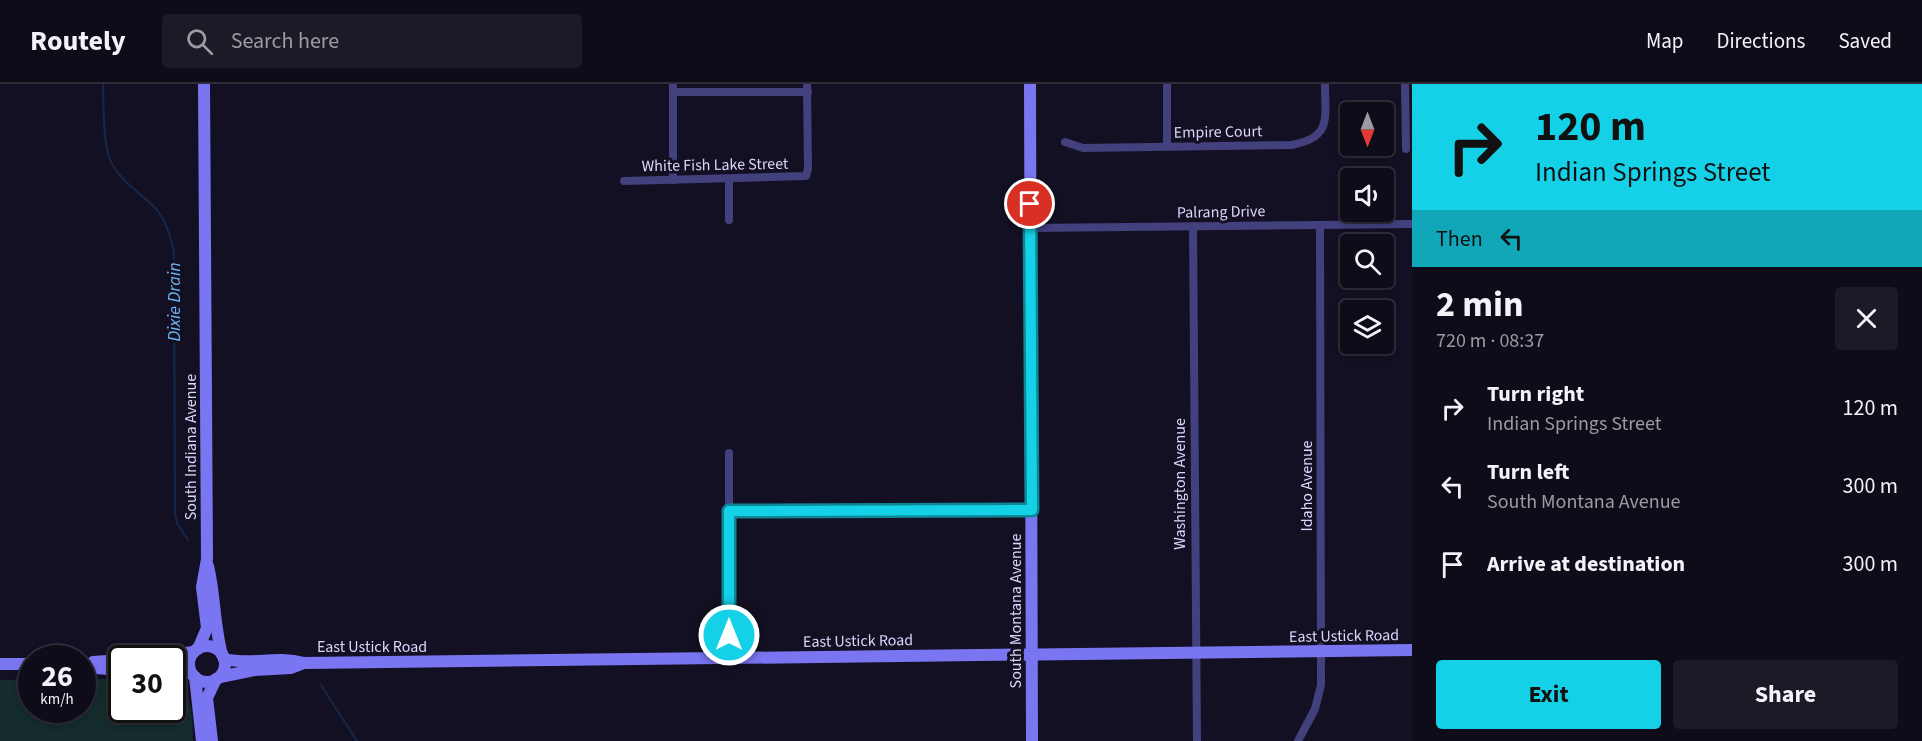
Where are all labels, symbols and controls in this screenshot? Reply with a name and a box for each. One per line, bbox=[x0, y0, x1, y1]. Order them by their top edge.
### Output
search box bbox=[162, 14, 582, 68]
text: Routely bbox=[30, 21, 126, 61]
icon: search bbox=[183, 25, 216, 58]
text: Search here bbox=[231, 25, 339, 57]
text: Map bbox=[1646, 26, 1684, 56]
text: Directions bbox=[1717, 26, 1805, 56]
text: Saved bbox=[1838, 26, 1892, 56]
text: 120 m bbox=[1535, 97, 1646, 157]
north arrow bbox=[1340, 102, 1394, 156]
map controls bbox=[1340, 102, 1394, 354]
icon: right bbox=[1436, 108, 1514, 186]
street label: Empire Court bbox=[1174, 120, 1263, 144]
street label: White Fish Lake Street bbox=[641, 153, 789, 177]
text: Indian Springs Street bbox=[1535, 153, 1770, 192]
button: sound bbox=[1340, 168, 1394, 222]
pin bbox=[1004, 178, 1055, 229]
icon: arrive bbox=[1013, 187, 1046, 220]
street label: Palrang Drive bbox=[1177, 200, 1265, 224]
icon: left bbox=[1495, 222, 1528, 255]
text: Then bbox=[1436, 223, 1483, 255]
button: search bbox=[1340, 234, 1394, 288]
water label: Dixie Drain bbox=[162, 262, 187, 342]
text: 2 min bbox=[1436, 279, 1524, 330]
button: close bbox=[1835, 287, 1898, 350]
button: layers bbox=[1340, 300, 1394, 354]
text: 720 m · 08:37 bbox=[1436, 327, 1544, 355]
street label: South Indiana Avenue bbox=[180, 374, 202, 520]
text: Turn right bbox=[1487, 378, 1584, 410]
icon: right bbox=[1436, 392, 1469, 425]
text: 120 m bbox=[1843, 392, 1898, 424]
text: Indian Springs Street bbox=[1487, 410, 1661, 438]
street label: Washington Avenue bbox=[1169, 418, 1191, 550]
street label: Idaho Avenue bbox=[1296, 440, 1318, 532]
text: Turn left bbox=[1487, 456, 1569, 488]
icon: left bbox=[1436, 470, 1469, 503]
text: 300 m bbox=[1843, 470, 1898, 502]
text: South Montana Avenue bbox=[1487, 488, 1680, 516]
street label: South Montana Avenue bbox=[1005, 534, 1027, 688]
icon: arrive bbox=[1436, 548, 1469, 581]
text: Arrive at destination bbox=[1487, 548, 1685, 580]
text: 300 m bbox=[1843, 548, 1898, 580]
position arrow bbox=[697, 603, 761, 667]
street label: East Ustick Road bbox=[1289, 624, 1399, 648]
street label: East Ustick Road bbox=[803, 629, 913, 653]
street label: East Ustick Road bbox=[317, 636, 427, 658]
speed limit sign: 30 bbox=[108, 645, 186, 723]
text: 26 bbox=[41, 655, 73, 698]
button: Exit bbox=[1436, 660, 1661, 729]
button: Share bbox=[1673, 660, 1898, 729]
text: km/h bbox=[40, 689, 74, 710]

